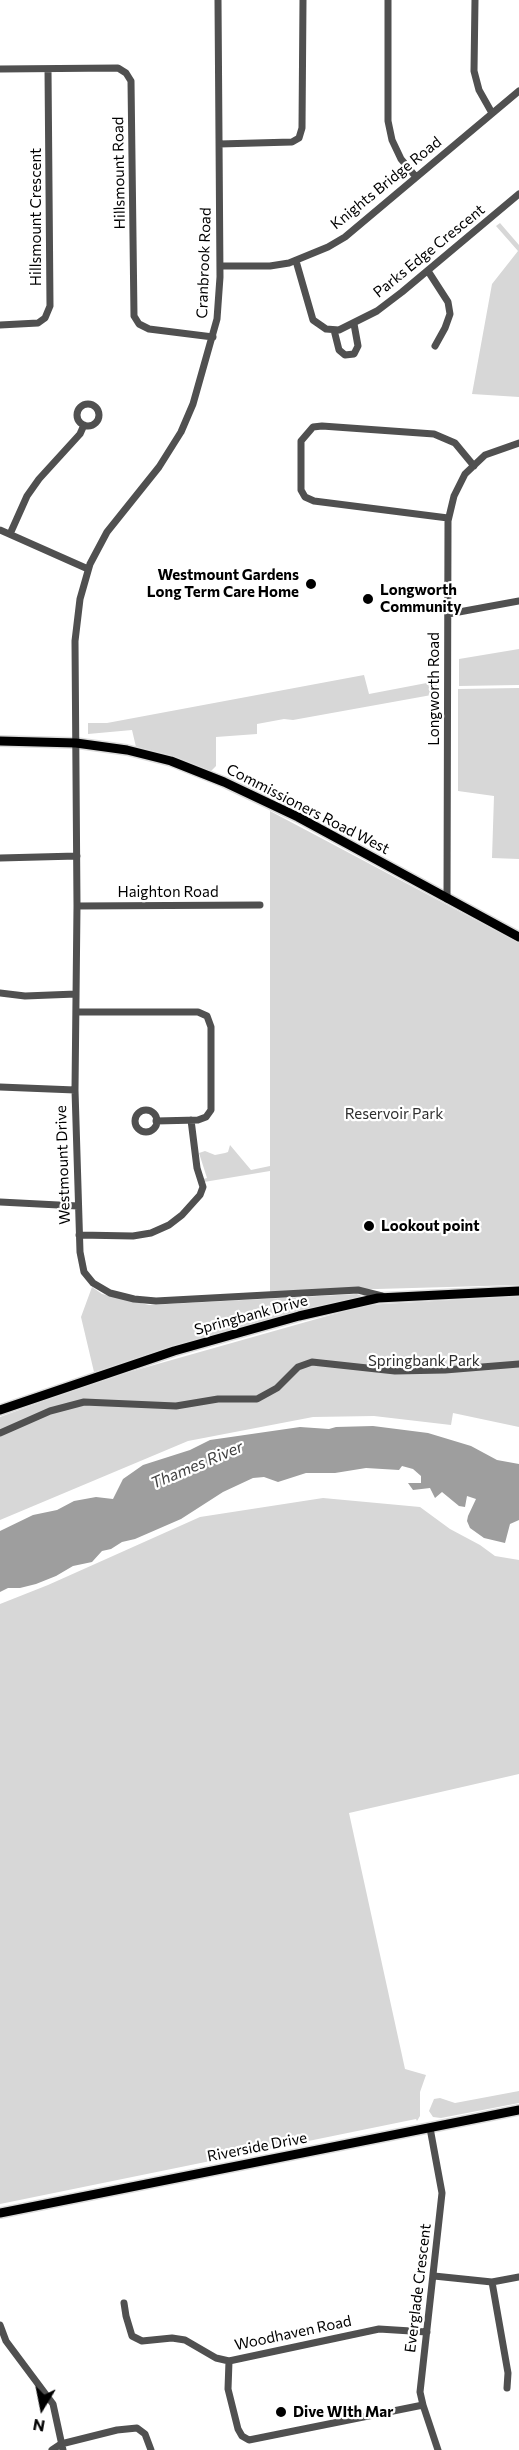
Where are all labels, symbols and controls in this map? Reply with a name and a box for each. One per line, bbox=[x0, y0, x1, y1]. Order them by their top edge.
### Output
street label: Hillsmount Road bbox=[109, 117, 129, 229]
street label: Knights Bridge Road bbox=[327, 133, 445, 233]
street label: Hillsmount Crescent bbox=[27, 148, 45, 286]
street label: Parks Edge Crescent bbox=[370, 201, 488, 301]
street label: Cranbrook Road bbox=[193, 207, 215, 319]
place label: Westmount Gardens Long Term Care Home bbox=[147, 566, 299, 601]
marker: Westmount Gardens Long Term Care Home bbox=[304, 577, 318, 591]
place label: Longworth Community bbox=[380, 581, 461, 616]
marker: Longworth Community bbox=[361, 592, 375, 606]
street label: Longworth Road bbox=[425, 632, 443, 746]
street label: Commissioners Road West bbox=[223, 760, 393, 858]
street label: Haighton Road bbox=[117, 883, 219, 901]
street label: Westmount Drive bbox=[52, 1105, 74, 1225]
park label: Reservoir Park bbox=[345, 1105, 443, 1123]
place label: Lookout point bbox=[381, 1217, 480, 1235]
marker: Lookout point bbox=[362, 1219, 376, 1233]
street label: Springbank Drive bbox=[192, 1291, 310, 1339]
park label: Springbank Park bbox=[368, 1352, 480, 1370]
water label: Thames River bbox=[148, 1437, 246, 1493]
street label: Riverside Drive bbox=[206, 2128, 308, 2166]
street label: Everglade Crescent bbox=[401, 2222, 435, 2354]
street label: Woodhaven Road bbox=[233, 2312, 353, 2354]
north arrow bbox=[12, 2378, 72, 2438]
place label: Dive WIth Mar bbox=[293, 2403, 393, 2421]
marker: Dive WIth Mar bbox=[274, 2405, 288, 2419]
text: N bbox=[31, 2416, 46, 2437]

